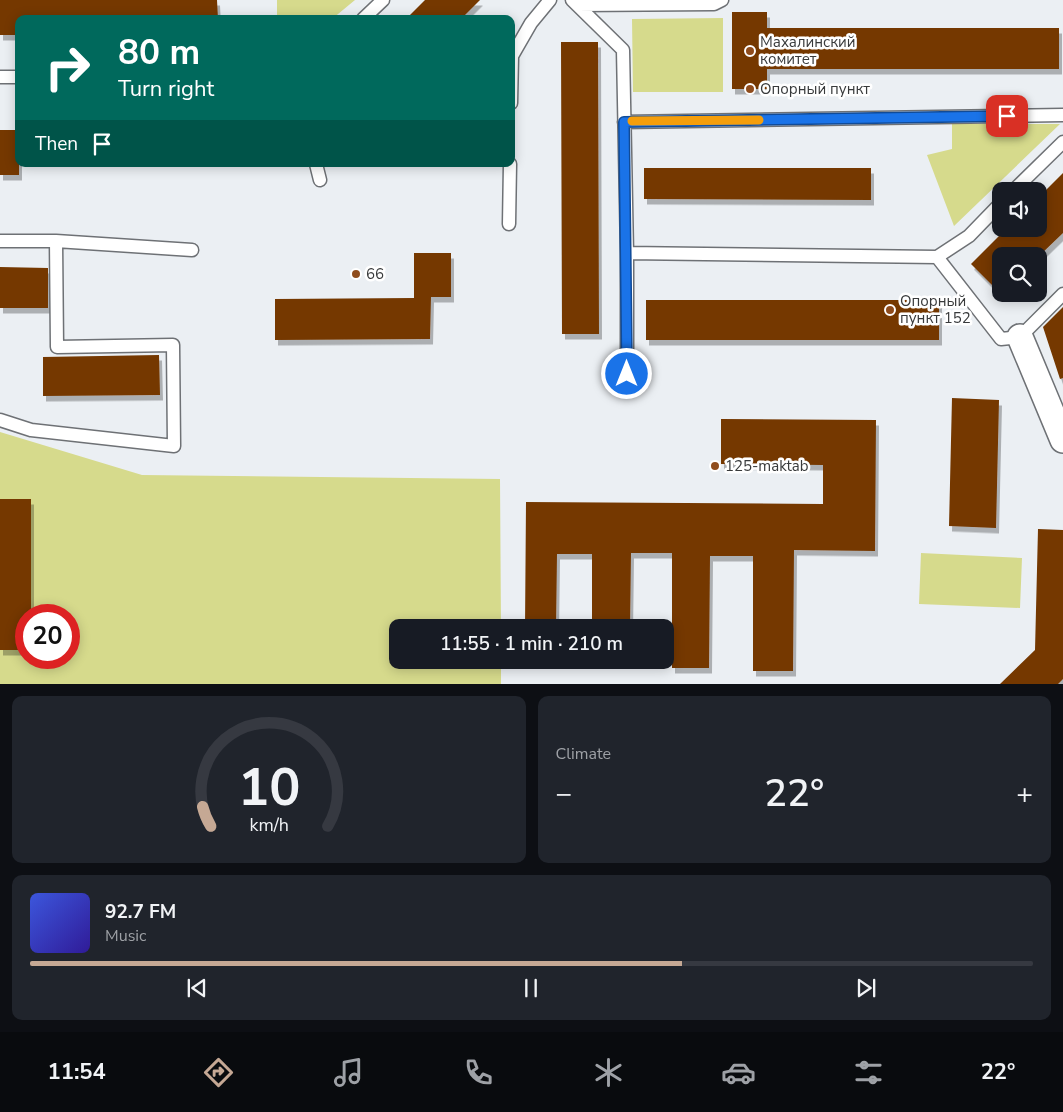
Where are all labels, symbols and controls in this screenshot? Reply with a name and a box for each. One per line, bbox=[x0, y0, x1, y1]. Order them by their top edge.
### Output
text: 80 m bbox=[118, 29, 200, 76]
place label: Махалинский комитет bbox=[760, 32, 856, 69]
icon: right bbox=[35, 35, 100, 100]
marker: Махалинский комитет bbox=[744, 45, 756, 57]
text: Turn right bbox=[118, 74, 214, 104]
place label: Опорный пункт bbox=[760, 79, 870, 99]
marker: Опорный пункт bbox=[744, 83, 756, 95]
pin bbox=[986, 95, 1028, 137]
icon: arrive bbox=[993, 102, 1021, 130]
icon: arrive bbox=[88, 130, 116, 158]
text: Then bbox=[35, 131, 78, 157]
map controls bbox=[992, 182, 1047, 302]
button: sound bbox=[992, 182, 1047, 237]
button: search bbox=[992, 247, 1047, 302]
place label: 66 bbox=[366, 264, 384, 284]
marker: 66 bbox=[350, 268, 362, 280]
place label: Опорный пункт 152 bbox=[900, 291, 971, 328]
marker: Опорный пункт 152 bbox=[884, 304, 896, 316]
position arrow bbox=[600, 347, 652, 399]
place label: 125-maktab bbox=[725, 456, 809, 476]
marker: 125-maktab bbox=[709, 460, 721, 472]
speed limit sign: 20 bbox=[15, 604, 80, 669]
text: 11:55 · 1 min · 210 m bbox=[440, 631, 623, 657]
text: Climate bbox=[556, 743, 611, 765]
text: 10 bbox=[238, 752, 300, 823]
text: 22° bbox=[764, 768, 824, 819]
text: − bbox=[556, 775, 572, 813]
text: + bbox=[1016, 775, 1033, 813]
text: km/h bbox=[249, 813, 288, 837]
text: 92.7 FM bbox=[105, 899, 176, 925]
text: Music bbox=[105, 925, 146, 947]
icon: previous bbox=[183, 974, 211, 1002]
icon: pause bbox=[517, 974, 545, 1002]
icon: next bbox=[852, 974, 880, 1002]
icon: directions bbox=[201, 1055, 236, 1090]
icon: music bbox=[331, 1055, 366, 1090]
icon: phone bbox=[461, 1055, 496, 1090]
icon: climate bbox=[591, 1055, 626, 1090]
icon: car bbox=[721, 1055, 756, 1090]
icon: filters bbox=[851, 1055, 886, 1090]
text: 11:54 bbox=[47, 1057, 106, 1087]
text: 22° bbox=[981, 1057, 1015, 1087]

